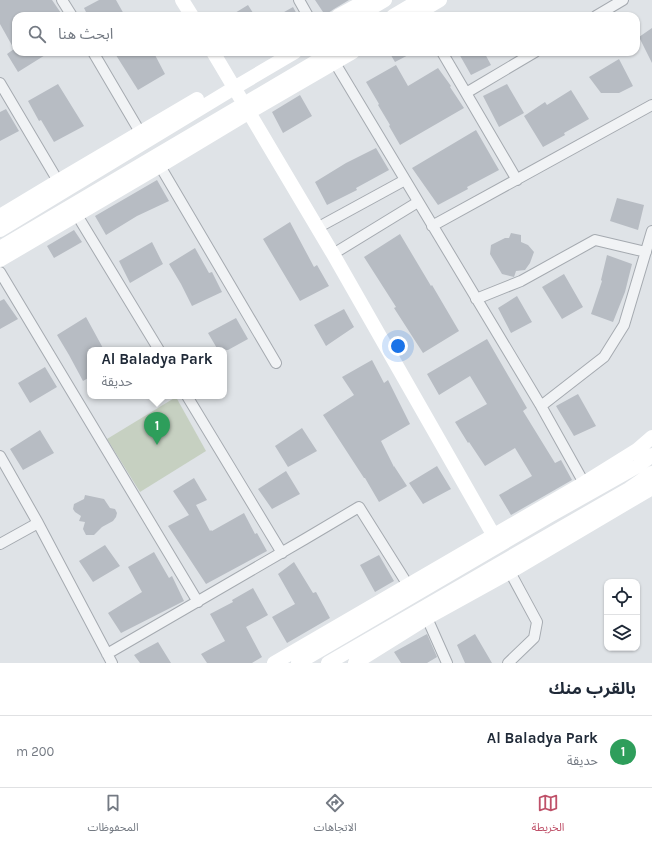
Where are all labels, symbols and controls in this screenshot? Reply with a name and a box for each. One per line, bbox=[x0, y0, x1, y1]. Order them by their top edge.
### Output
search box bbox=[12, 12, 640, 56]
icon: search bbox=[26, 23, 48, 45]
text: ابحث هنا bbox=[58, 25, 113, 43]
your location bbox=[388, 336, 408, 356]
popup bbox=[87, 347, 227, 399]
text: Al Baladya Park bbox=[101, 350, 213, 368]
text: حديقة bbox=[101, 374, 133, 389]
pin: 1 bbox=[144, 412, 170, 445]
map controls bbox=[604, 579, 640, 651]
button: locate bbox=[604, 579, 640, 615]
button: layers bbox=[604, 615, 640, 651]
text: بالقرب منك bbox=[549, 678, 636, 698]
text: Al Baladya Park bbox=[487, 729, 598, 747]
text: 200 m bbox=[16, 744, 54, 759]
text: 1 bbox=[621, 744, 625, 759]
text: حديقة bbox=[567, 753, 598, 768]
tab: المحفوظات bbox=[88, 792, 139, 839]
tab: الاتجاهات bbox=[314, 792, 357, 839]
tab: الخريطة bbox=[532, 792, 565, 839]

